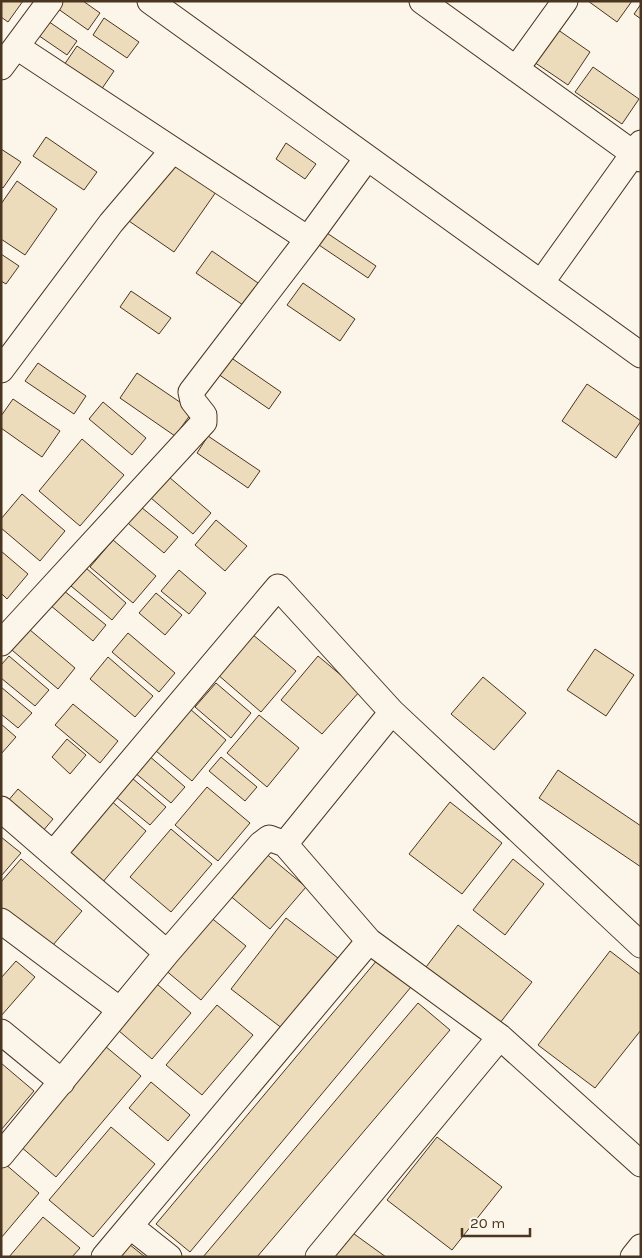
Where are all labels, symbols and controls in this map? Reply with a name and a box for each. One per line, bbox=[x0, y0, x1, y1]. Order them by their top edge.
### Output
scale bar bbox=[462, 1206, 530, 1238]
text: 20 m bbox=[470, 1214, 505, 1232]

